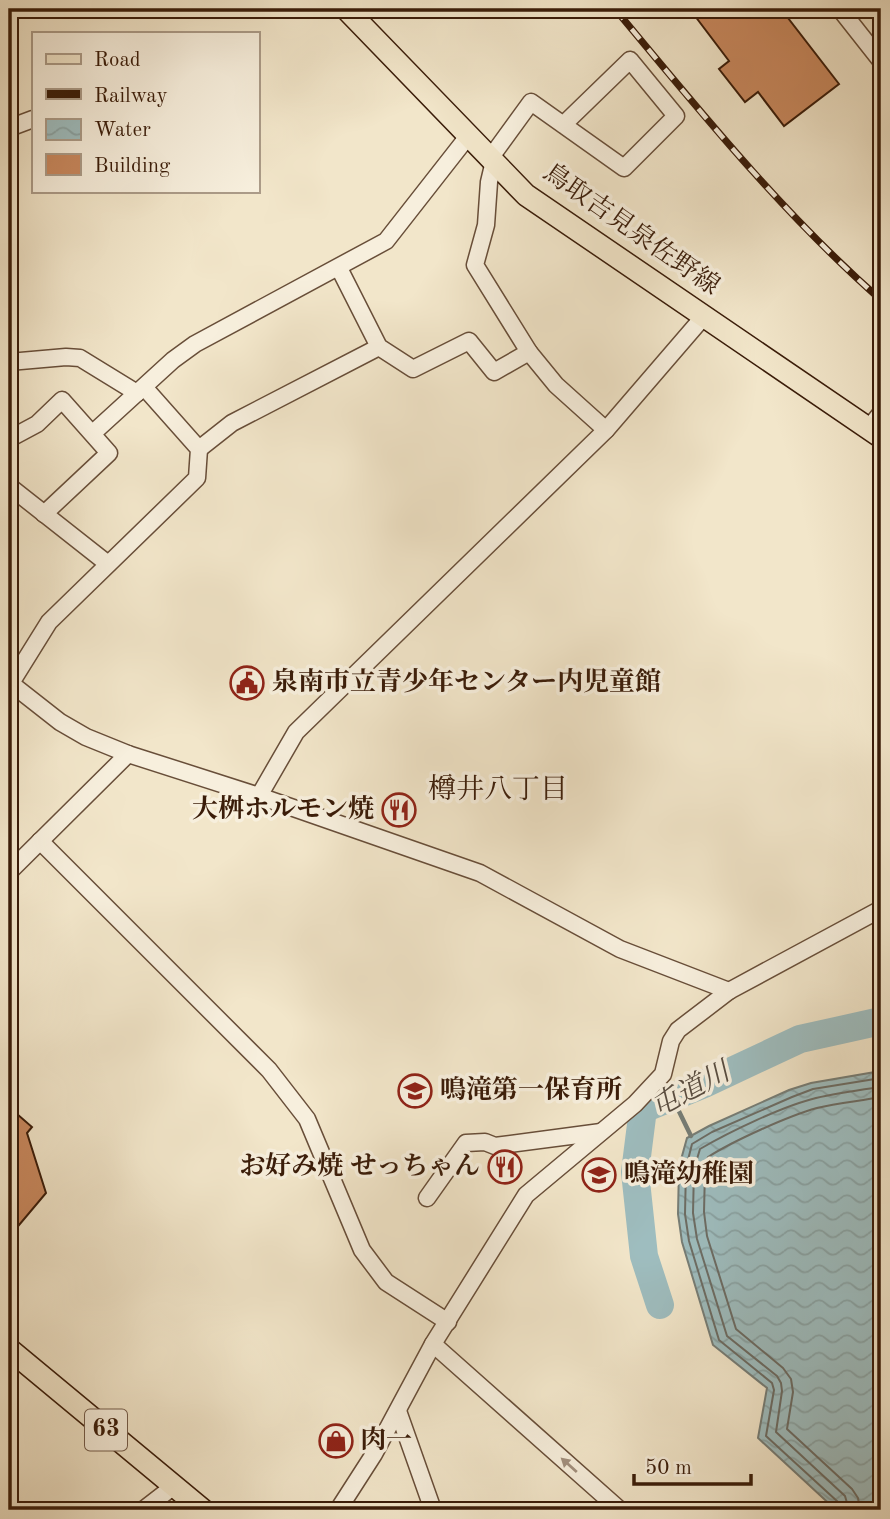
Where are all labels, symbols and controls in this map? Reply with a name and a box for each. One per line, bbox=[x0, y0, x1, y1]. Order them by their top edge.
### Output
legend bbox=[32, 32, 259, 192]
text: Road bbox=[94, 50, 141, 71]
text: Railway bbox=[94, 86, 168, 107]
text: Water bbox=[94, 120, 151, 141]
text: Building bbox=[94, 156, 171, 177]
street label: 鳥取吉見泉佐野線 bbox=[538, 158, 725, 300]
public building icon: 泉南市立青少年センター内児童館 bbox=[228, 664, 266, 702]
place label: 泉南市立青少年センター内児童館 bbox=[272, 667, 661, 696]
district label: 樽井八丁目 bbox=[428, 773, 568, 805]
restaurant icon: 大桝ホルモン焼 bbox=[380, 791, 418, 829]
place label: 大桝ホルモン焼 bbox=[192, 794, 374, 823]
water label: 屯道川 bbox=[646, 1055, 737, 1123]
school or university icon: 鳴滝第一保育所 bbox=[396, 1072, 434, 1110]
place label: 鳴滝第一保育所 bbox=[440, 1075, 622, 1104]
restaurant icon: お好み焼 せっちゃん bbox=[486, 1148, 524, 1186]
place label: お好み焼 せっちゃん bbox=[239, 1151, 480, 1180]
school or university icon: 鳴滝幼稚園 bbox=[580, 1156, 618, 1194]
place label: 鳴滝幼稚園 bbox=[624, 1159, 754, 1188]
road number: 63 bbox=[85, 1410, 127, 1450]
shop icon: 肉一 bbox=[317, 1422, 355, 1460]
place label: 肉一 bbox=[360, 1426, 412, 1454]
scale bar bbox=[634, 1442, 752, 1486]
one-way arrow bbox=[560, 1457, 578, 1473]
text: 50 m bbox=[645, 1458, 692, 1479]

